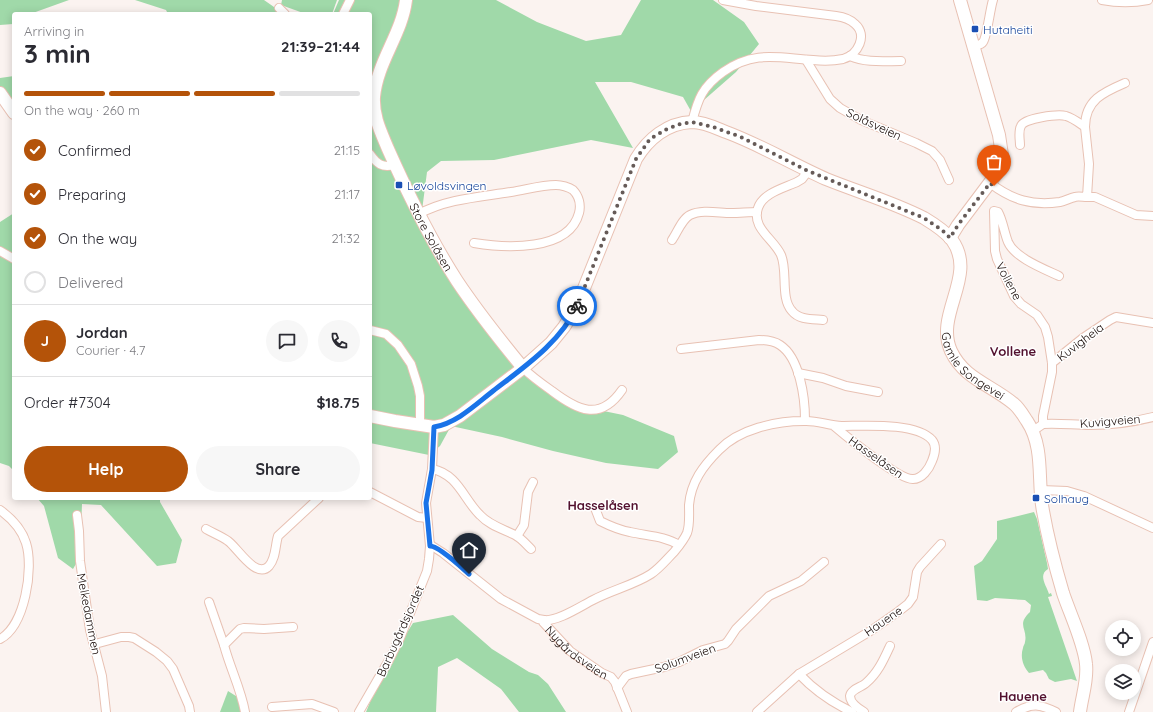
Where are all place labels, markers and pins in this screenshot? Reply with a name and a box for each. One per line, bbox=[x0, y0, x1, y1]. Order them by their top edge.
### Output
place label: Hutaheiti bbox=[983, 22, 1033, 37]
marker: Hutaheiti bbox=[970, 24, 980, 34]
pin bbox=[977, 145, 1011, 186]
place label: Løvoldsvingen bbox=[407, 178, 486, 193]
marker: Løvoldsvingen bbox=[394, 180, 404, 190]
place label: Solhaug bbox=[1044, 491, 1089, 506]
marker: Solhaug bbox=[1031, 493, 1041, 503]
pin bbox=[452, 533, 486, 574]

